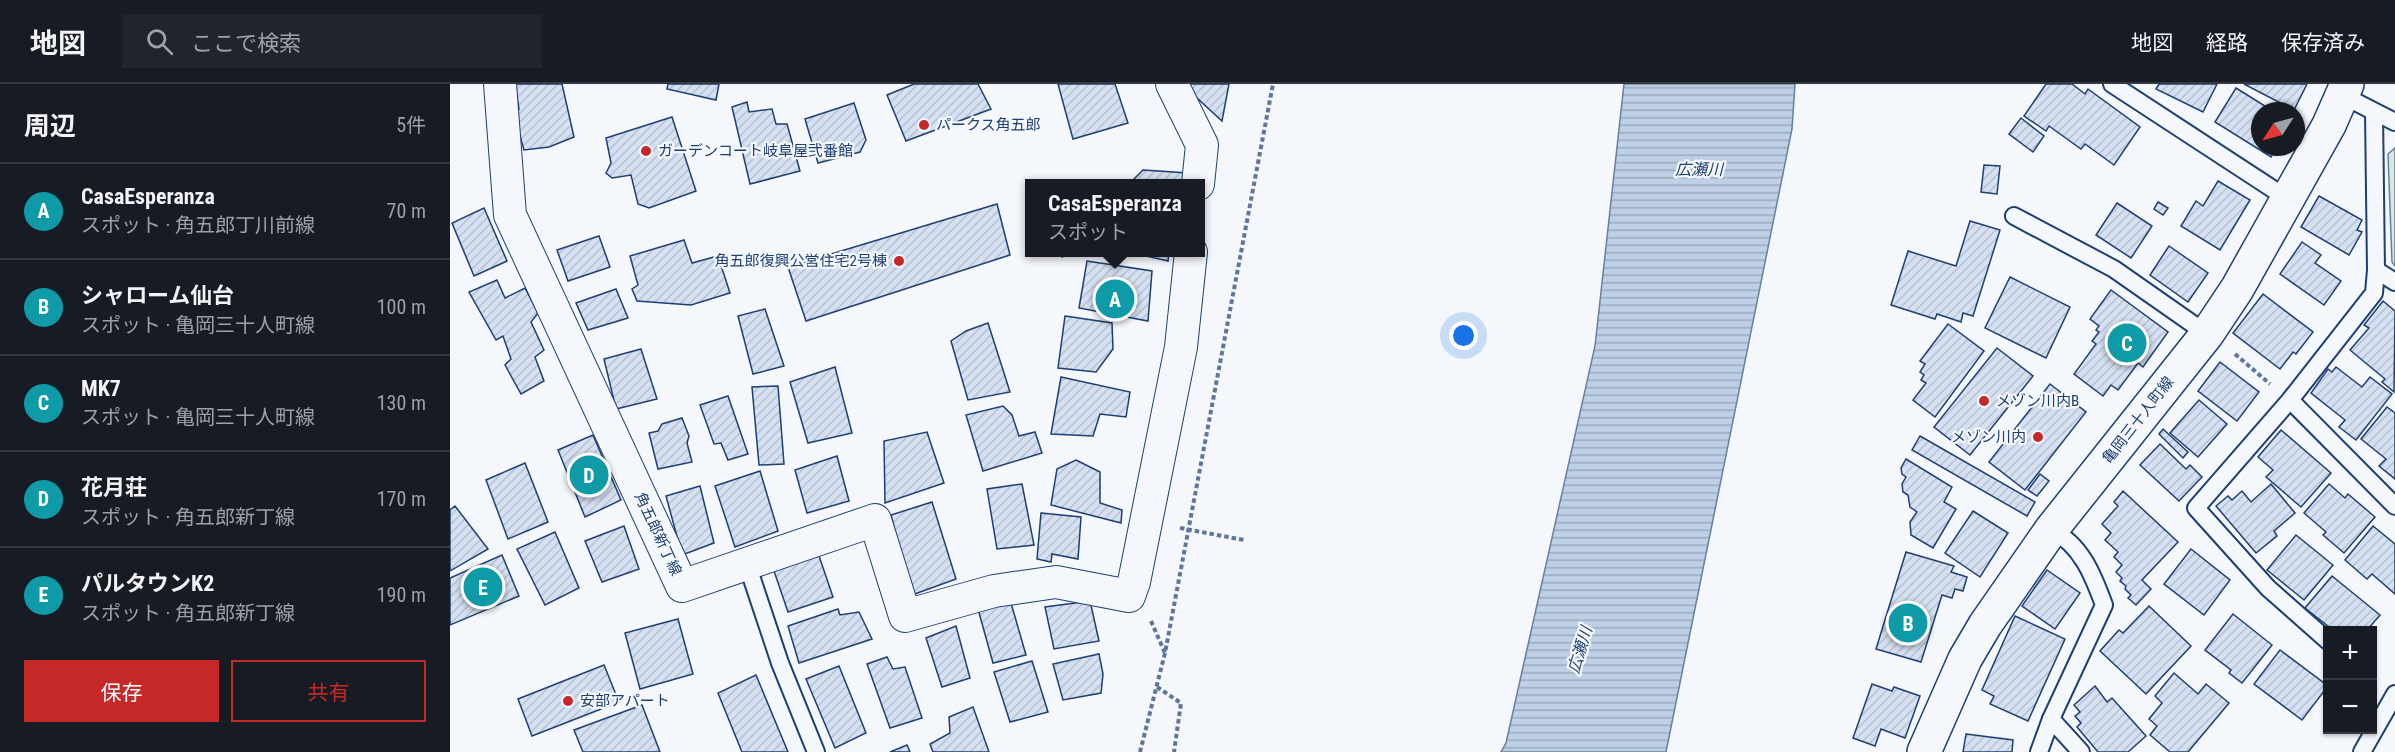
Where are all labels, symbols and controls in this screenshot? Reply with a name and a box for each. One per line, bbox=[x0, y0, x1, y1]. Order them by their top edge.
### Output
search box bbox=[122, 14, 542, 68]
icon: search bbox=[143, 25, 176, 58]
text: 地図 bbox=[30, 27, 86, 60]
text: ここで検索 bbox=[191, 31, 301, 56]
text: 地図 bbox=[2131, 31, 2173, 55]
text: 経路 bbox=[2206, 31, 2248, 55]
text: 保存済み bbox=[2281, 31, 2365, 55]
north arrow bbox=[2251, 102, 2305, 156]
text: 周辺 bbox=[24, 111, 76, 141]
text: 5件 bbox=[396, 113, 426, 137]
place label: パークス角五郎 bbox=[936, 116, 1041, 134]
marker: パークス角五郎 bbox=[917, 118, 931, 132]
place label: ガーデンコート岐阜屋弐番館 bbox=[658, 142, 853, 160]
marker: ガーデンコート岐阜屋弐番館 bbox=[639, 144, 653, 158]
water label: 広瀬川 bbox=[1675, 160, 1725, 179]
popup bbox=[1025, 179, 1205, 257]
text: CasaEsperanza bbox=[81, 184, 215, 209]
text: CasaEsperanza bbox=[1048, 191, 1182, 216]
text: A bbox=[38, 199, 49, 223]
text: 70 m bbox=[387, 199, 426, 223]
text: スポット · 角五郎丁川前線 bbox=[81, 213, 315, 237]
text: スポット bbox=[1048, 220, 1128, 244]
place label: 角五郎復興公営住宅2号棟 bbox=[715, 252, 887, 270]
marker: 角五郎復興公営住宅2号棟 bbox=[892, 254, 906, 268]
pin: A bbox=[1096, 276, 1134, 322]
text: シャローム仙台 bbox=[81, 283, 234, 308]
text: B bbox=[38, 295, 49, 319]
text: 100 m bbox=[377, 295, 426, 319]
text: スポット · 亀岡三十人町線 bbox=[81, 313, 315, 337]
pin: C bbox=[2108, 320, 2146, 366]
your location bbox=[1449, 321, 1478, 350]
street label: 亀岡三十人町線 bbox=[2099, 373, 2177, 467]
text: MK7 bbox=[81, 376, 121, 401]
text: C bbox=[38, 391, 49, 415]
text: 130 m bbox=[377, 391, 426, 415]
place label: メゾン川内B bbox=[1996, 392, 2079, 410]
marker: メゾン川内B bbox=[1977, 394, 1991, 408]
text: スポット · 亀岡三十人町線 bbox=[81, 405, 315, 429]
place label: メゾン川内 bbox=[1951, 428, 2026, 446]
marker: メゾン川内 bbox=[2031, 430, 2045, 444]
pin: D bbox=[570, 452, 608, 498]
text: 花月荘 bbox=[81, 475, 147, 500]
text: D bbox=[38, 487, 49, 511]
text: 170 m bbox=[377, 487, 426, 511]
street label: 角五郎新丁線 bbox=[631, 489, 685, 579]
text: スポット · 角五郎新丁線 bbox=[81, 505, 295, 529]
pin: E bbox=[464, 564, 502, 610]
text: パルタウンK2 bbox=[81, 571, 214, 596]
text: E bbox=[39, 583, 48, 607]
text: 190 m bbox=[377, 583, 426, 607]
pin: B bbox=[1888, 600, 1928, 646]
text: スポット · 角五郎新丁線 bbox=[81, 601, 295, 625]
water label: 広瀬川 bbox=[1564, 622, 1597, 676]
map controls bbox=[2323, 626, 2377, 734]
button: + bbox=[2323, 626, 2377, 680]
button: 保存 bbox=[24, 660, 219, 722]
button: 共有 bbox=[231, 660, 426, 722]
button: − bbox=[2323, 680, 2377, 734]
place label: 安部アパート bbox=[580, 692, 670, 710]
marker: 安部アパート bbox=[561, 694, 575, 708]

